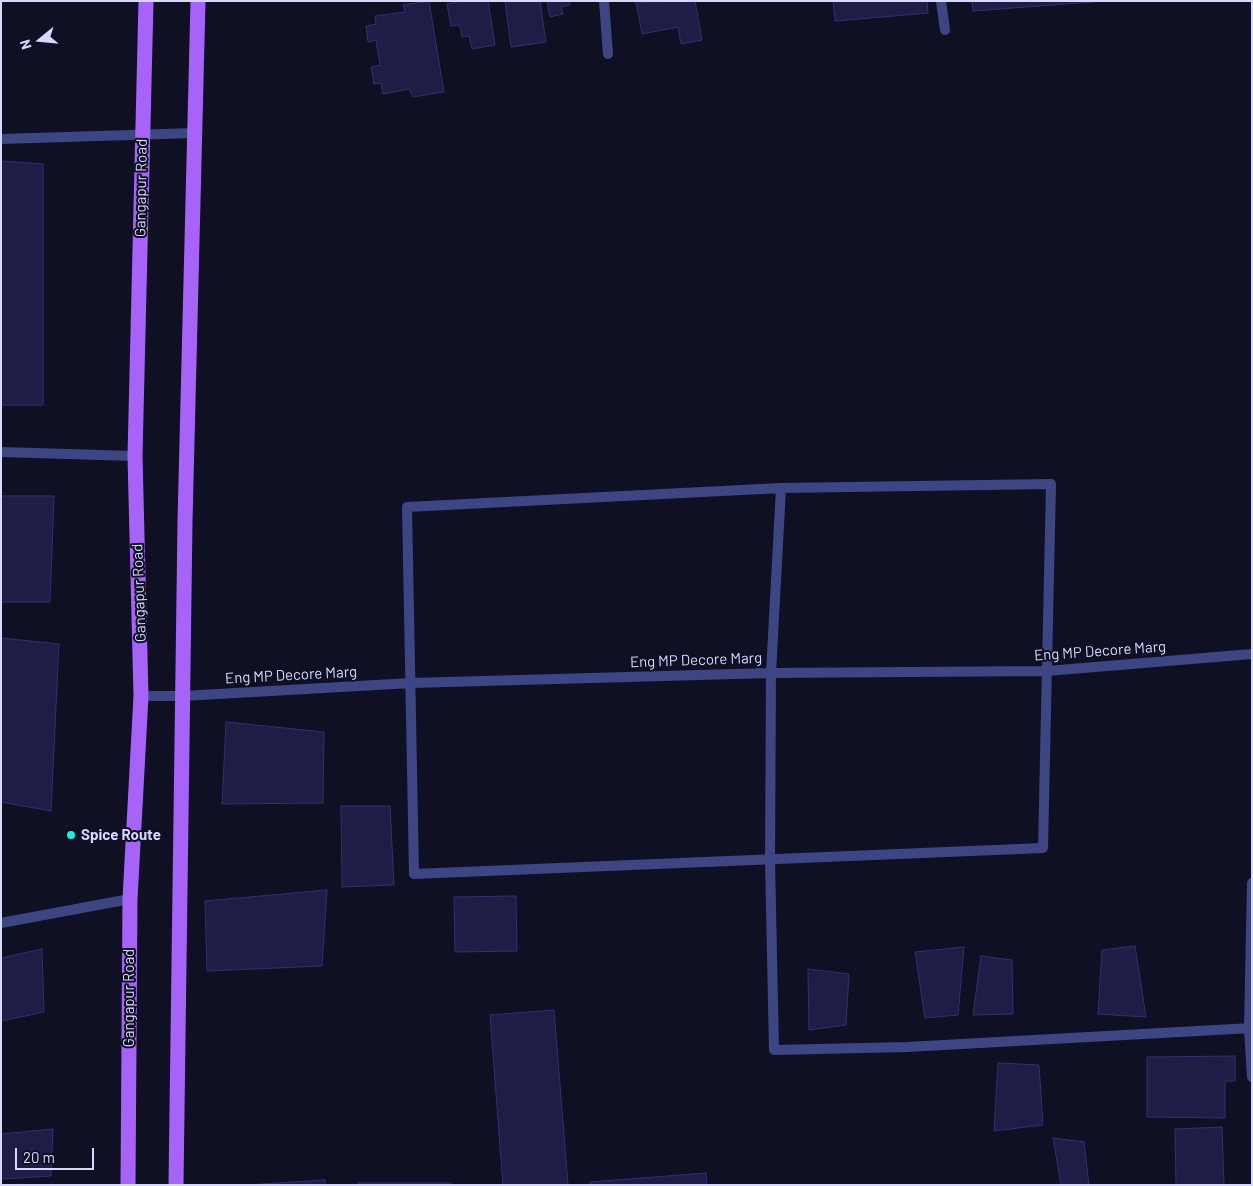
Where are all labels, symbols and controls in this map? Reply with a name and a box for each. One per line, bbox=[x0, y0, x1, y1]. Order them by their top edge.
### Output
north arrow bbox=[15, 15, 65, 65]
text: N bbox=[16, 38, 35, 51]
street label: Gangapur Road bbox=[131, 139, 151, 237]
street label: Gangapur Road bbox=[128, 543, 150, 643]
street label: Eng MP Decore Marg bbox=[1034, 637, 1166, 665]
street label: Eng MP Decore Marg bbox=[630, 649, 762, 671]
street label: Eng MP Decore Marg bbox=[225, 663, 357, 687]
place label: Spice Route bbox=[81, 826, 161, 844]
marker: Spice Route bbox=[65, 829, 77, 841]
street label: Gangapur Road bbox=[120, 949, 138, 1047]
scale bar bbox=[18, 1138, 96, 1170]
text: 20 m bbox=[23, 1148, 55, 1166]

